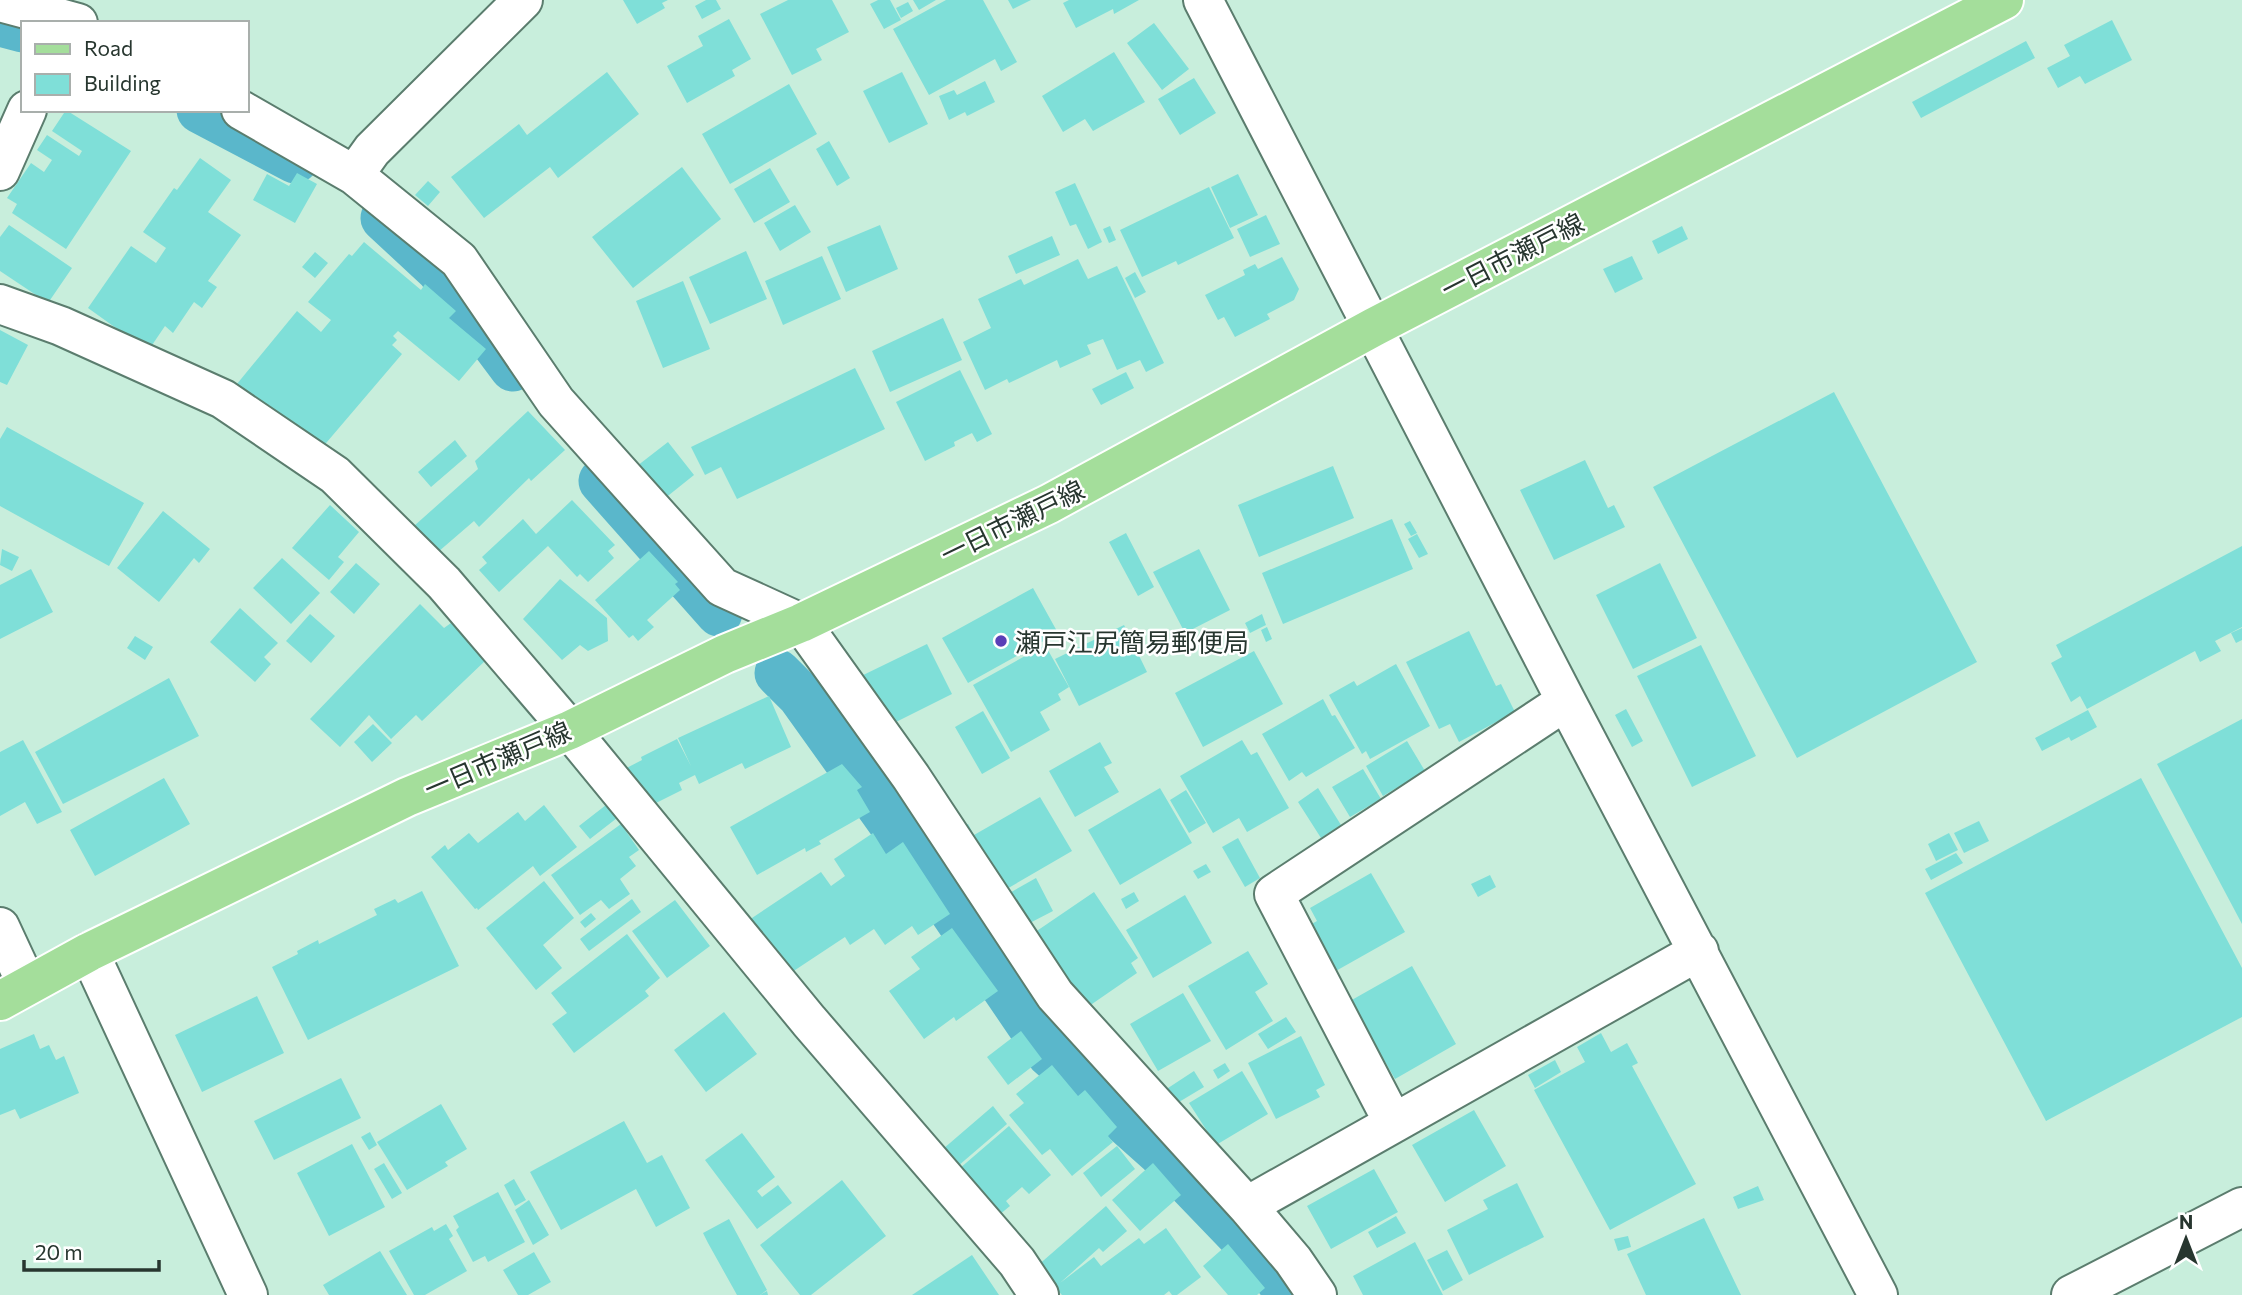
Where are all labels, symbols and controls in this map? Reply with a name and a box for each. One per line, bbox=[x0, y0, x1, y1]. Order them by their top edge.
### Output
legend bbox=[21, 21, 248, 112]
text: Road bbox=[84, 35, 133, 60]
text: Building bbox=[84, 70, 161, 95]
street label: 一日市瀬戸線 bbox=[1435, 206, 1589, 304]
street label: 一日市瀬戸線 bbox=[935, 473, 1089, 569]
place label: 瀬戸江尻簡易郵便局 bbox=[1015, 626, 1249, 657]
marker: 瀬戸江尻簡易郵便局 bbox=[993, 633, 1009, 649]
street label: 一日市瀬戸線 bbox=[419, 714, 575, 804]
north arrow bbox=[2151, 1204, 2221, 1274]
text: N bbox=[2179, 1210, 2193, 1233]
scale bar bbox=[24, 1228, 159, 1272]
text: 20 m bbox=[35, 1239, 83, 1264]

